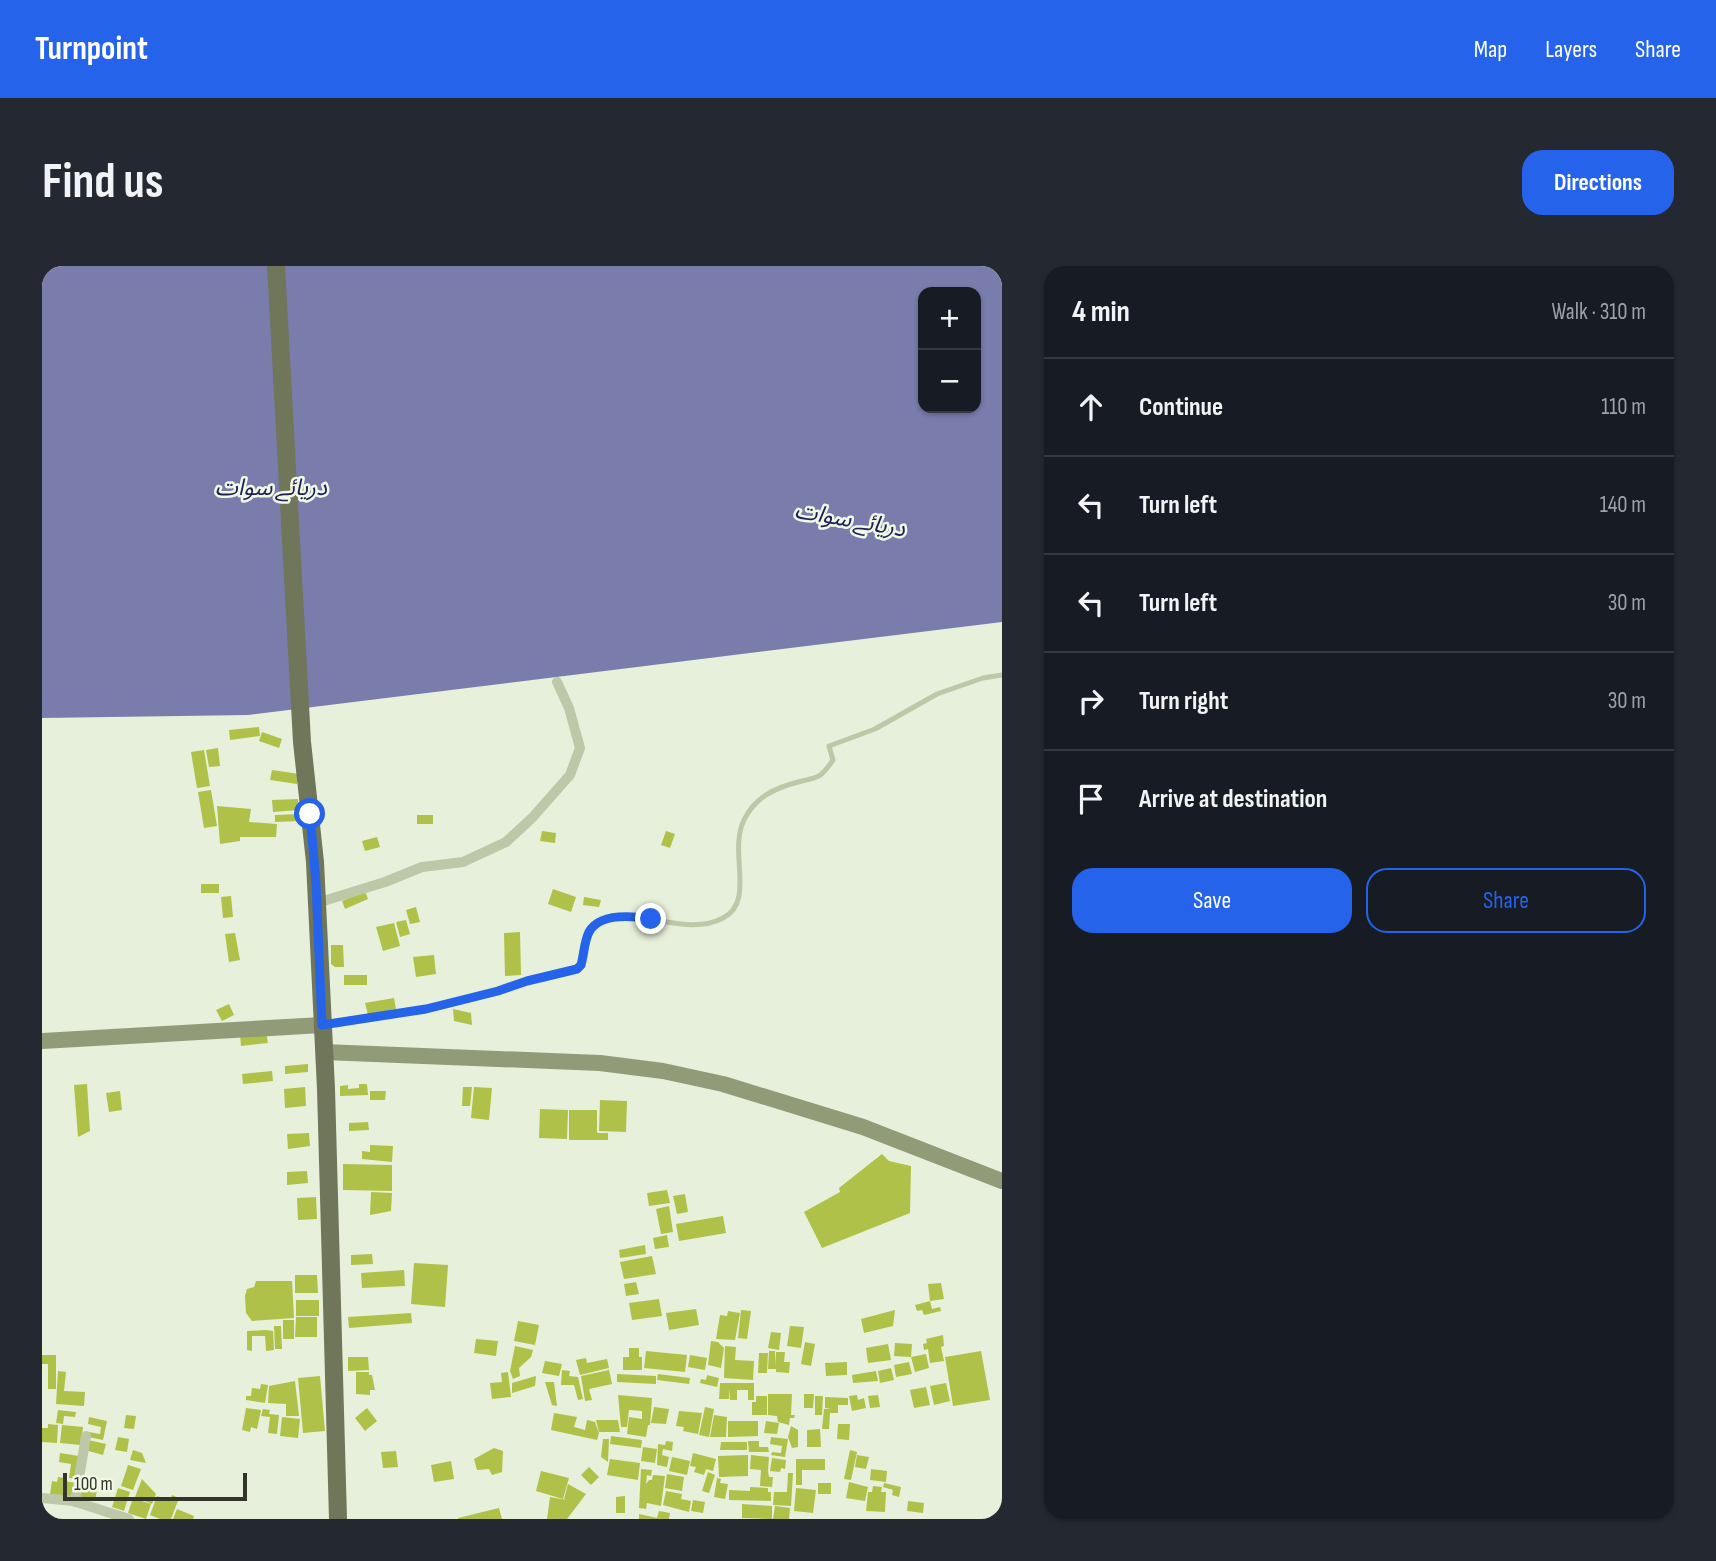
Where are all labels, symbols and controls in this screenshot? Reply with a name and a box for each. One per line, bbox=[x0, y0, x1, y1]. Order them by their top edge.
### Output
text: Turnpoint bbox=[35, 29, 148, 69]
text: Map bbox=[1474, 35, 1507, 64]
text: Layers bbox=[1545, 35, 1597, 64]
text: Share bbox=[1635, 35, 1681, 64]
button: Directions bbox=[1522, 150, 1674, 215]
text: Find us bbox=[42, 153, 164, 212]
map controls bbox=[918, 287, 981, 413]
button: + bbox=[918, 287, 981, 350]
text: 4 min bbox=[1072, 294, 1130, 330]
text: Walk · 310 m bbox=[1551, 298, 1646, 326]
button: − bbox=[918, 350, 981, 413]
icon: ahead bbox=[1072, 388, 1110, 426]
text: Continue bbox=[1139, 392, 1223, 423]
text: 110 m bbox=[1601, 393, 1646, 421]
water label: دریائے سوات bbox=[215, 474, 328, 502]
icon: left bbox=[1072, 486, 1110, 524]
text: Turn left bbox=[1139, 490, 1217, 521]
text: 140 m bbox=[1600, 491, 1646, 519]
water label: دریائے سوات bbox=[792, 496, 909, 544]
icon: left bbox=[1072, 584, 1110, 622]
text: Turn left bbox=[1139, 588, 1217, 619]
text: 30 m bbox=[1608, 589, 1646, 617]
icon: right bbox=[1072, 682, 1110, 720]
text: Turn right bbox=[1139, 686, 1228, 717]
text: 30 m bbox=[1608, 687, 1646, 715]
icon: arrive bbox=[1072, 780, 1110, 818]
text: Arrive at destination bbox=[1139, 784, 1327, 815]
route start bbox=[294, 798, 325, 829]
button: Save bbox=[1072, 868, 1352, 933]
button: Share bbox=[1366, 868, 1646, 933]
route end bbox=[635, 903, 666, 934]
scale bar bbox=[63, 1470, 247, 1502]
text: 100 m bbox=[74, 1473, 113, 1496]

